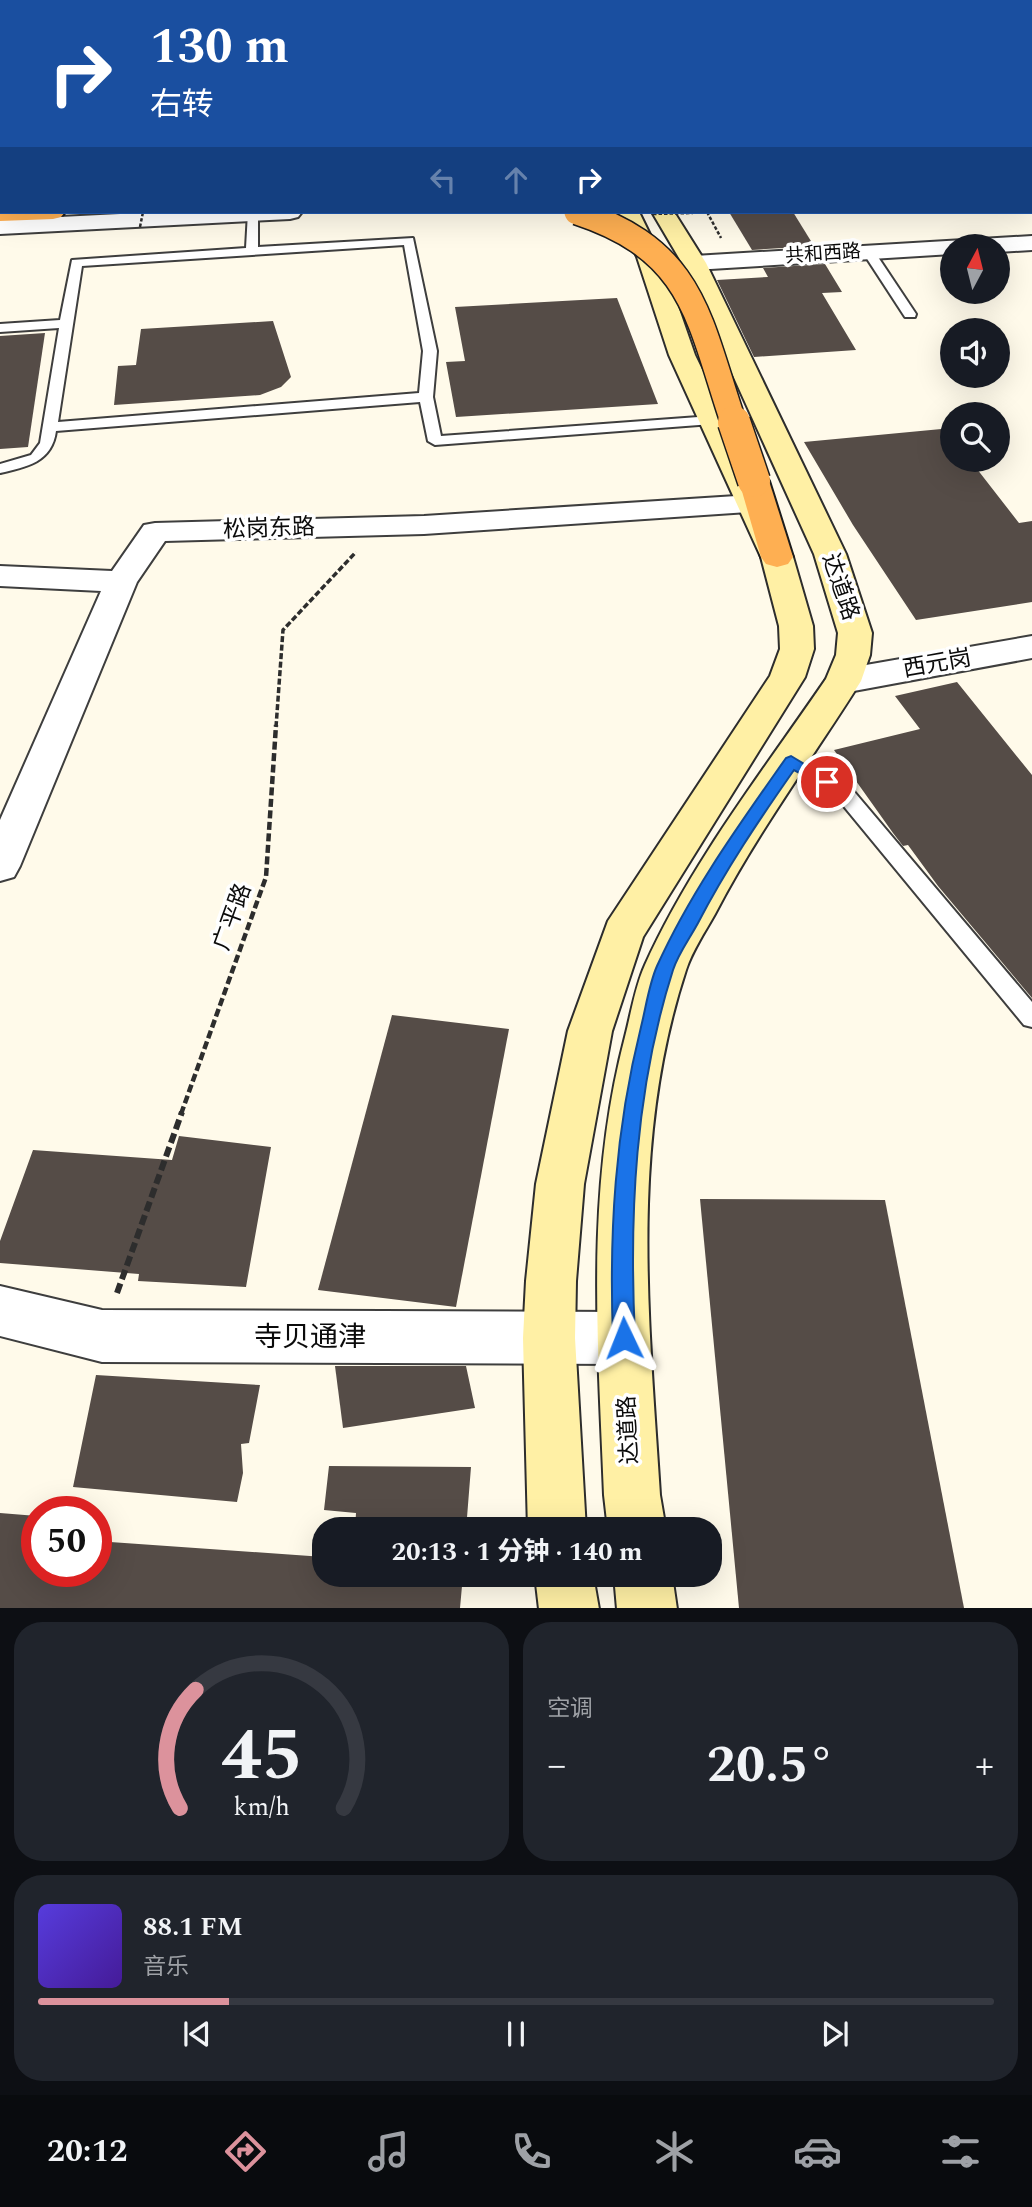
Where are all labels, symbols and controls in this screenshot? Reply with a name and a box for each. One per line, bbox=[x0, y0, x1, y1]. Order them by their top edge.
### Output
text: 130 m bbox=[150, 10, 289, 85]
icon: right bbox=[35, 28, 126, 119]
text: 右转 bbox=[150, 81, 214, 130]
icon: left bbox=[424, 161, 462, 199]
icon: ahead bbox=[497, 161, 535, 199]
icon: right bbox=[570, 161, 608, 199]
north arrow bbox=[940, 234, 1010, 304]
map controls bbox=[940, 234, 1010, 472]
street label: 共和西路 bbox=[784, 237, 862, 271]
button: sound bbox=[940, 318, 1010, 388]
button: search bbox=[940, 402, 1010, 472]
street label: 松岗东路 bbox=[222, 510, 316, 548]
street label: 达道路 bbox=[812, 549, 868, 625]
street label: 西元岗 bbox=[900, 641, 974, 687]
pin bbox=[797, 752, 857, 812]
icon: arrive bbox=[808, 763, 846, 801]
street label: 广平路 bbox=[205, 879, 261, 955]
position arrow bbox=[587, 1301, 661, 1375]
street label: 寺贝通津 bbox=[254, 1316, 366, 1359]
street label: 达道路 bbox=[610, 1395, 648, 1465]
speed limit sign: 50 bbox=[21, 1496, 112, 1587]
text: 20:13 · 1 分钟 · 140 m bbox=[391, 1532, 643, 1572]
text: 空调 bbox=[547, 1692, 593, 1727]
text: 45 bbox=[221, 1701, 302, 1812]
text: 20.5° bbox=[707, 1726, 834, 1805]
text: − bbox=[547, 1737, 566, 1795]
text: + bbox=[975, 1737, 994, 1795]
text: km/h bbox=[233, 1788, 290, 1826]
text: 88.1 FM bbox=[143, 1907, 243, 1947]
text: 音乐 bbox=[143, 1950, 189, 1985]
icon: previous bbox=[178, 2015, 216, 2053]
icon: pause bbox=[497, 2015, 535, 2053]
icon: next bbox=[816, 2015, 854, 2053]
text: 20:12 bbox=[47, 2127, 127, 2176]
icon: directions bbox=[221, 2127, 270, 2176]
icon: music bbox=[364, 2127, 413, 2176]
icon: phone bbox=[507, 2127, 556, 2176]
icon: climate bbox=[650, 2127, 699, 2176]
icon: car bbox=[793, 2127, 842, 2176]
icon: filters bbox=[936, 2127, 985, 2176]

